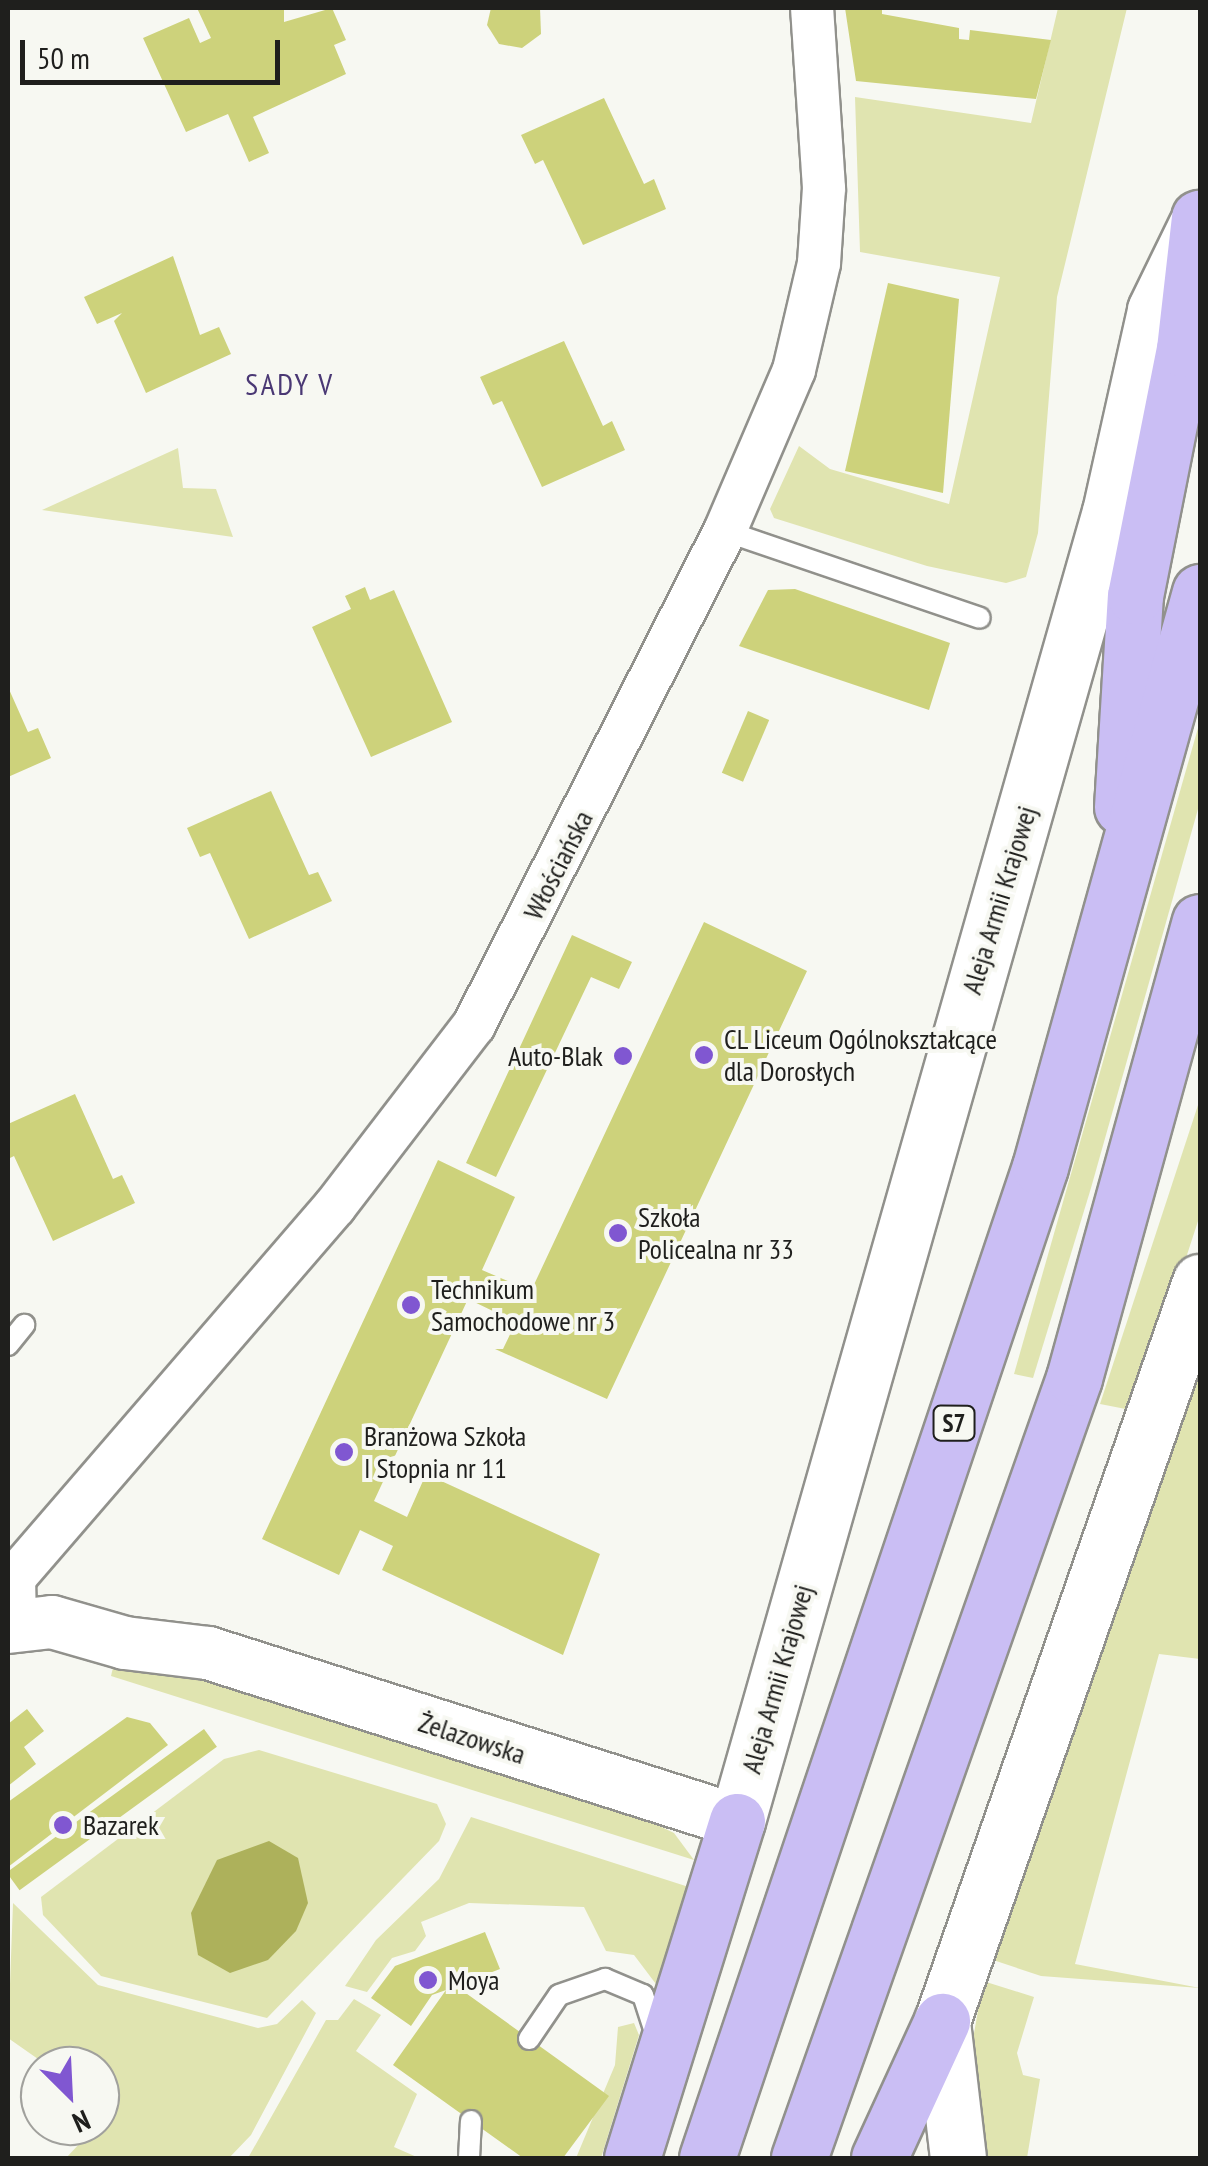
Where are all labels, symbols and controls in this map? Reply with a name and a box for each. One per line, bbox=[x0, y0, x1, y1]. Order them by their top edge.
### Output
scale bar bbox=[25, 20, 285, 82]
text: 50 m bbox=[37, 38, 90, 77]
district label: SADY V bbox=[245, 366, 335, 402]
street label: Aleja Armii Krajowej bbox=[954, 802, 1044, 998]
street label: Włościańska bbox=[516, 805, 600, 925]
place label: CL Liceum Ogólnokształcące dla Dorosłych bbox=[724, 1022, 998, 1088]
place label: Auto-Blak bbox=[508, 1039, 603, 1073]
marker: CL Liceum Ogólnokształcące dla Dorosłych bbox=[693, 1044, 715, 1066]
marker: Auto-Blak bbox=[612, 1045, 634, 1067]
place label: Szkoła Policealna nr 33 bbox=[638, 1200, 794, 1266]
marker: Szkoła Policealna nr 33 bbox=[607, 1222, 629, 1244]
place label: Technikum Samochodowe nr 3 bbox=[431, 1272, 615, 1338]
marker: Technikum Samochodowe nr 3 bbox=[400, 1294, 422, 1316]
road number: S7 bbox=[932, 1403, 976, 1443]
place label: Branżowa Szkoła I Stopnia nr 11 bbox=[364, 1419, 526, 1485]
marker: Branżowa Szkoła I Stopnia nr 11 bbox=[333, 1441, 355, 1463]
street label: Aleja Armii Krajowej bbox=[734, 1580, 820, 1778]
street label: Żelazowska bbox=[414, 1705, 530, 1771]
place label: Bazarek bbox=[83, 1808, 159, 1842]
marker: Bazarek bbox=[52, 1814, 74, 1836]
place label: Moya bbox=[448, 1963, 499, 1997]
marker: Moya bbox=[417, 1969, 439, 1991]
north arrow bbox=[20, 2046, 120, 2146]
text: N bbox=[67, 2102, 96, 2142]

